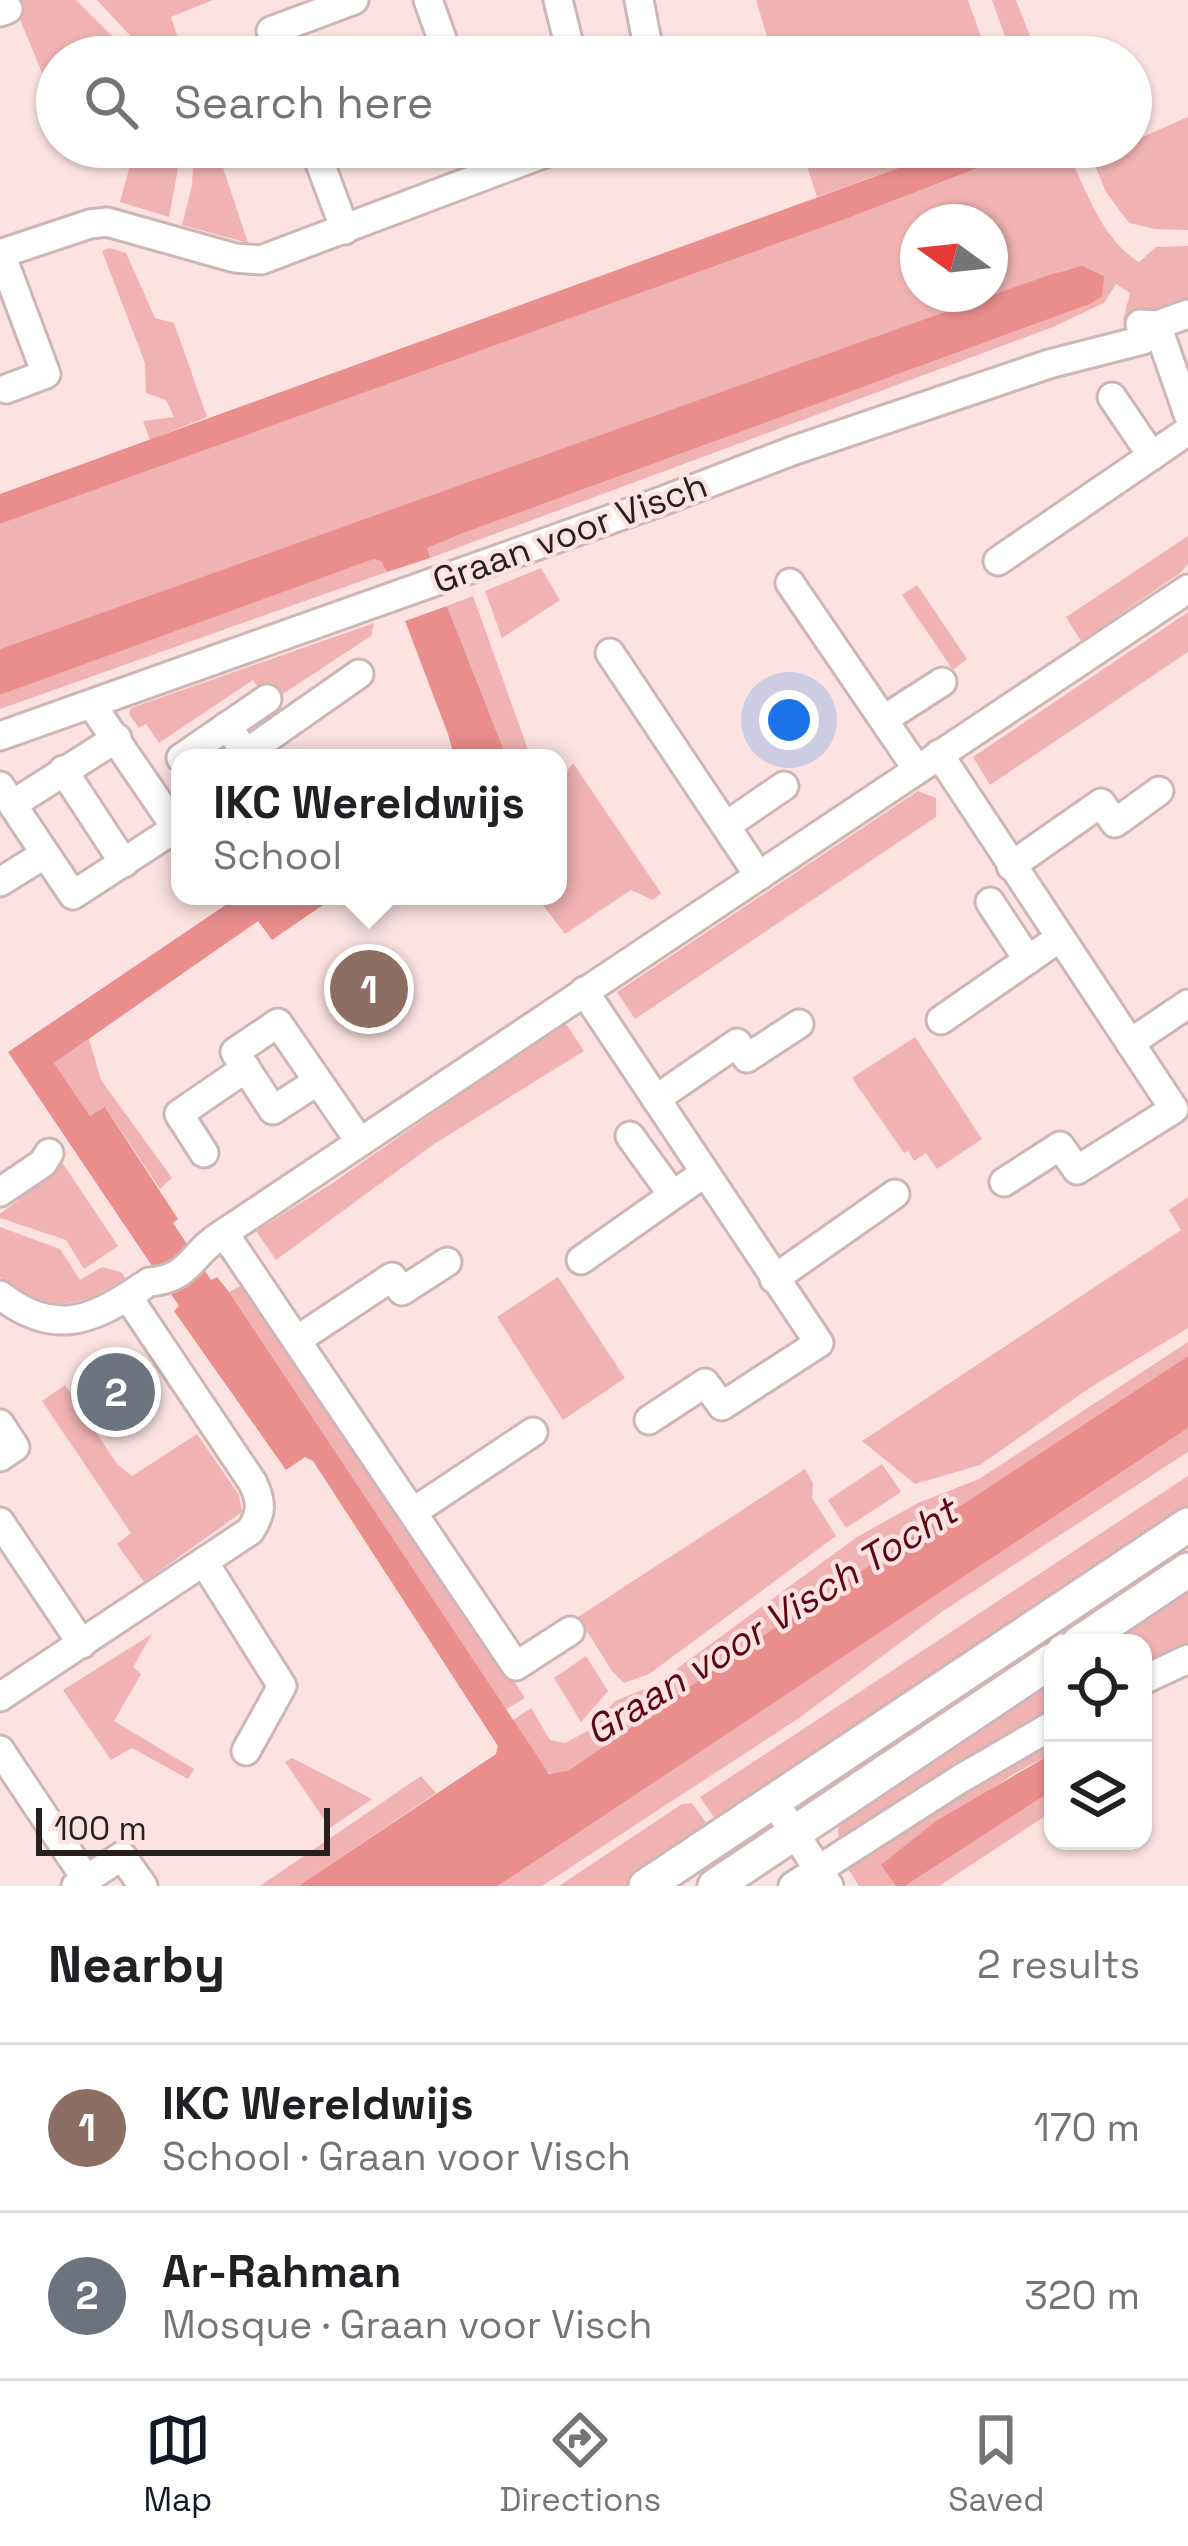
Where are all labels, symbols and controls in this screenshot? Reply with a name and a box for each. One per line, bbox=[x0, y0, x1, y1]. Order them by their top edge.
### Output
search box bbox=[36, 36, 1152, 168]
icon: search bbox=[78, 69, 144, 135]
text: Search here bbox=[174, 74, 433, 131]
north arrow bbox=[900, 204, 1008, 312]
street label: Graan voor Visch bbox=[427, 462, 713, 604]
your location bbox=[759, 690, 819, 750]
popup bbox=[171, 749, 567, 905]
text: IKC Wereldwijs bbox=[213, 774, 525, 831]
text: School bbox=[213, 831, 342, 880]
pin: 1 bbox=[330, 944, 408, 1034]
pin: 2 bbox=[77, 1347, 155, 1437]
water label: Graan voor Visch Tocht bbox=[576, 1485, 969, 1756]
map controls bbox=[1044, 1634, 1152, 1850]
button: locate bbox=[1044, 1634, 1152, 1742]
button: layers bbox=[1044, 1742, 1152, 1850]
scale bar bbox=[36, 1802, 330, 1855]
text: 100 m bbox=[54, 1808, 147, 1850]
text: Nearby bbox=[48, 1932, 225, 1997]
text: 2 results bbox=[977, 1940, 1140, 1989]
text: IKC Wereldwijs bbox=[162, 2075, 474, 2132]
text: 1 bbox=[78, 2103, 96, 2152]
text: 170 m bbox=[1033, 2103, 1140, 2152]
text: School · Graan voor Visch bbox=[162, 2132, 631, 2181]
text: Ar-Rahman bbox=[162, 2243, 402, 2300]
text: 2 bbox=[75, 2271, 99, 2320]
text: 320 m bbox=[1024, 2271, 1140, 2320]
text: Mosque · Graan voor Visch bbox=[162, 2300, 652, 2349]
tab: Map bbox=[144, 2407, 212, 2521]
tab: Directions bbox=[499, 2407, 661, 2521]
tab: Saved bbox=[948, 2407, 1044, 2521]

